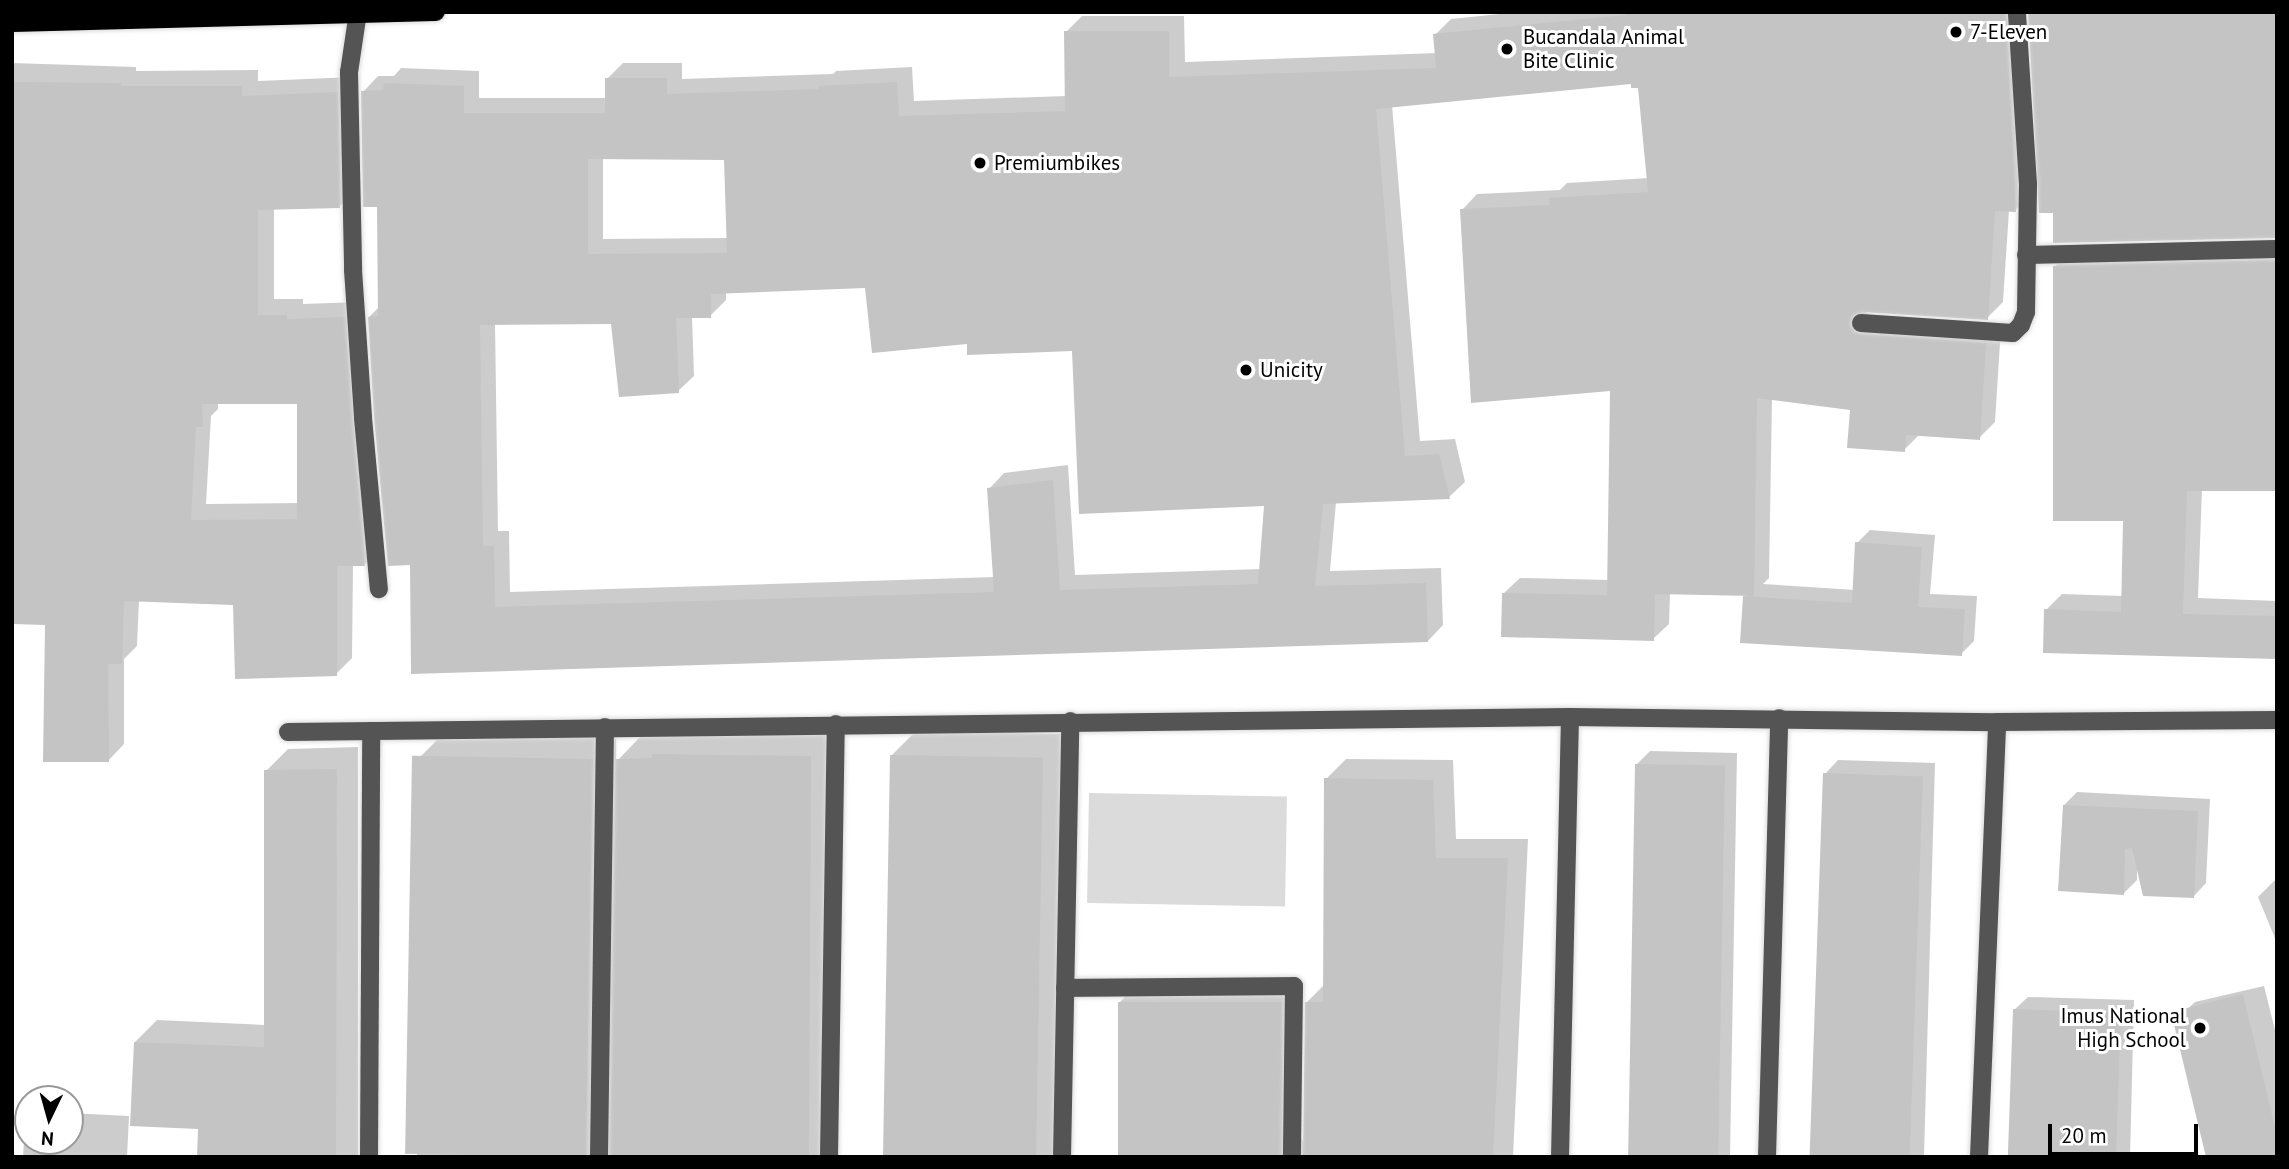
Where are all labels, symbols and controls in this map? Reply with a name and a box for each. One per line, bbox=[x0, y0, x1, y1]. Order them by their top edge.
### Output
place label: 7-Eleven bbox=[1970, 19, 2047, 45]
place label: Bucandala Animal Bite Clinic bbox=[1523, 24, 1685, 74]
marker: 7-Eleven bbox=[1948, 24, 1964, 40]
marker: Bucandala Animal Bite Clinic bbox=[1497, 39, 1517, 59]
place label: Premiumbikes bbox=[994, 150, 1120, 176]
marker: Premiumbikes bbox=[972, 155, 988, 171]
place label: Unicity bbox=[1260, 357, 1323, 383]
marker: Unicity bbox=[1238, 362, 1254, 378]
place label: Imus National High School bbox=[2060, 1003, 2186, 1053]
marker: Imus National High School bbox=[2192, 1020, 2208, 1036]
north arrow bbox=[14, 1085, 84, 1155]
scale bar bbox=[2051, 1110, 2202, 1154]
text: 20 m bbox=[2061, 1122, 2107, 1149]
text: N bbox=[40, 1126, 55, 1151]

